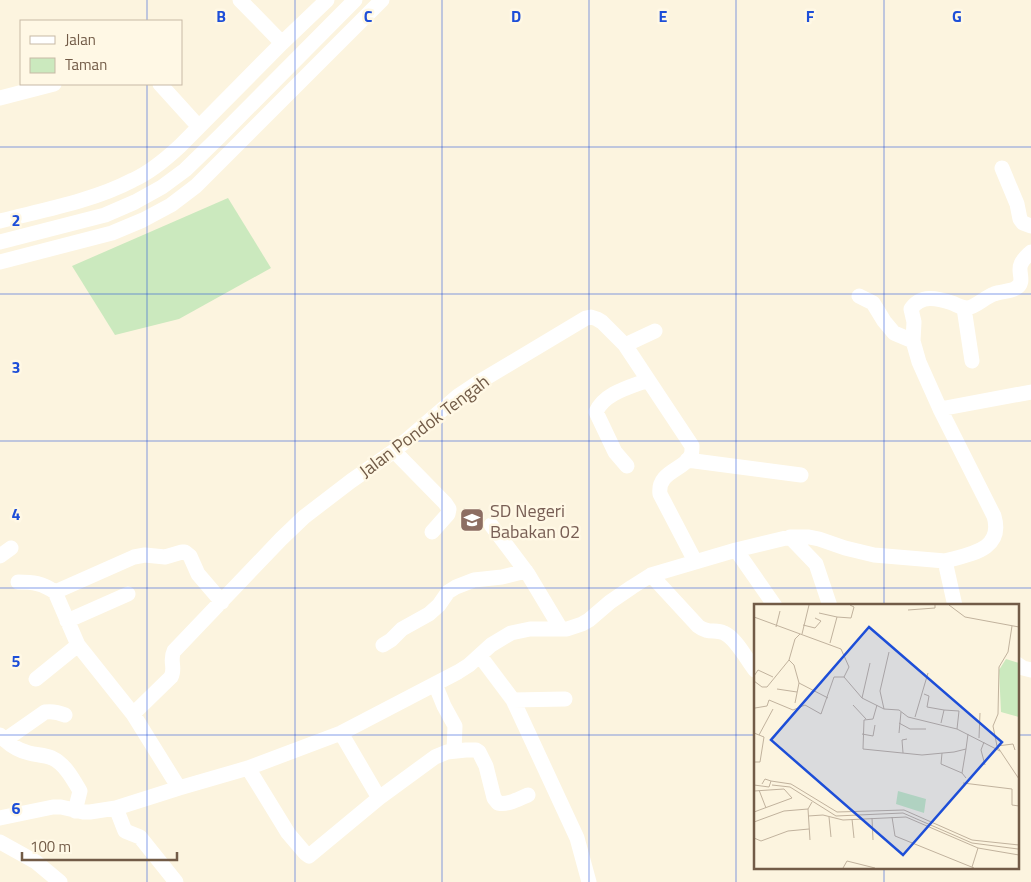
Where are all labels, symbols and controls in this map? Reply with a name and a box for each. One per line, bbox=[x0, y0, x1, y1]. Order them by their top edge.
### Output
text: B bbox=[216, 4, 226, 28]
text: C bbox=[364, 4, 373, 28]
text: D bbox=[511, 4, 521, 28]
text: E bbox=[659, 4, 668, 28]
text: F bbox=[806, 4, 815, 28]
text: G bbox=[952, 4, 962, 28]
legend bbox=[20, 20, 182, 85]
text: Jalan bbox=[65, 28, 96, 51]
text: Taman bbox=[65, 53, 107, 76]
text: 2 bbox=[12, 208, 20, 232]
text: 3 bbox=[12, 355, 20, 379]
street label: Jalan Pondok Tengah bbox=[353, 368, 495, 484]
place label: SD Negeri Babakan 02 bbox=[490, 497, 580, 545]
text: 4 bbox=[12, 502, 21, 526]
school or university icon: SD Negeri Babakan 02 bbox=[459, 507, 485, 533]
inset map bbox=[754, 604, 1018, 870]
text: 5 bbox=[12, 649, 21, 673]
text: 6 bbox=[12, 796, 21, 820]
scale bar bbox=[22, 830, 178, 862]
text: 100 m bbox=[30, 835, 71, 858]

